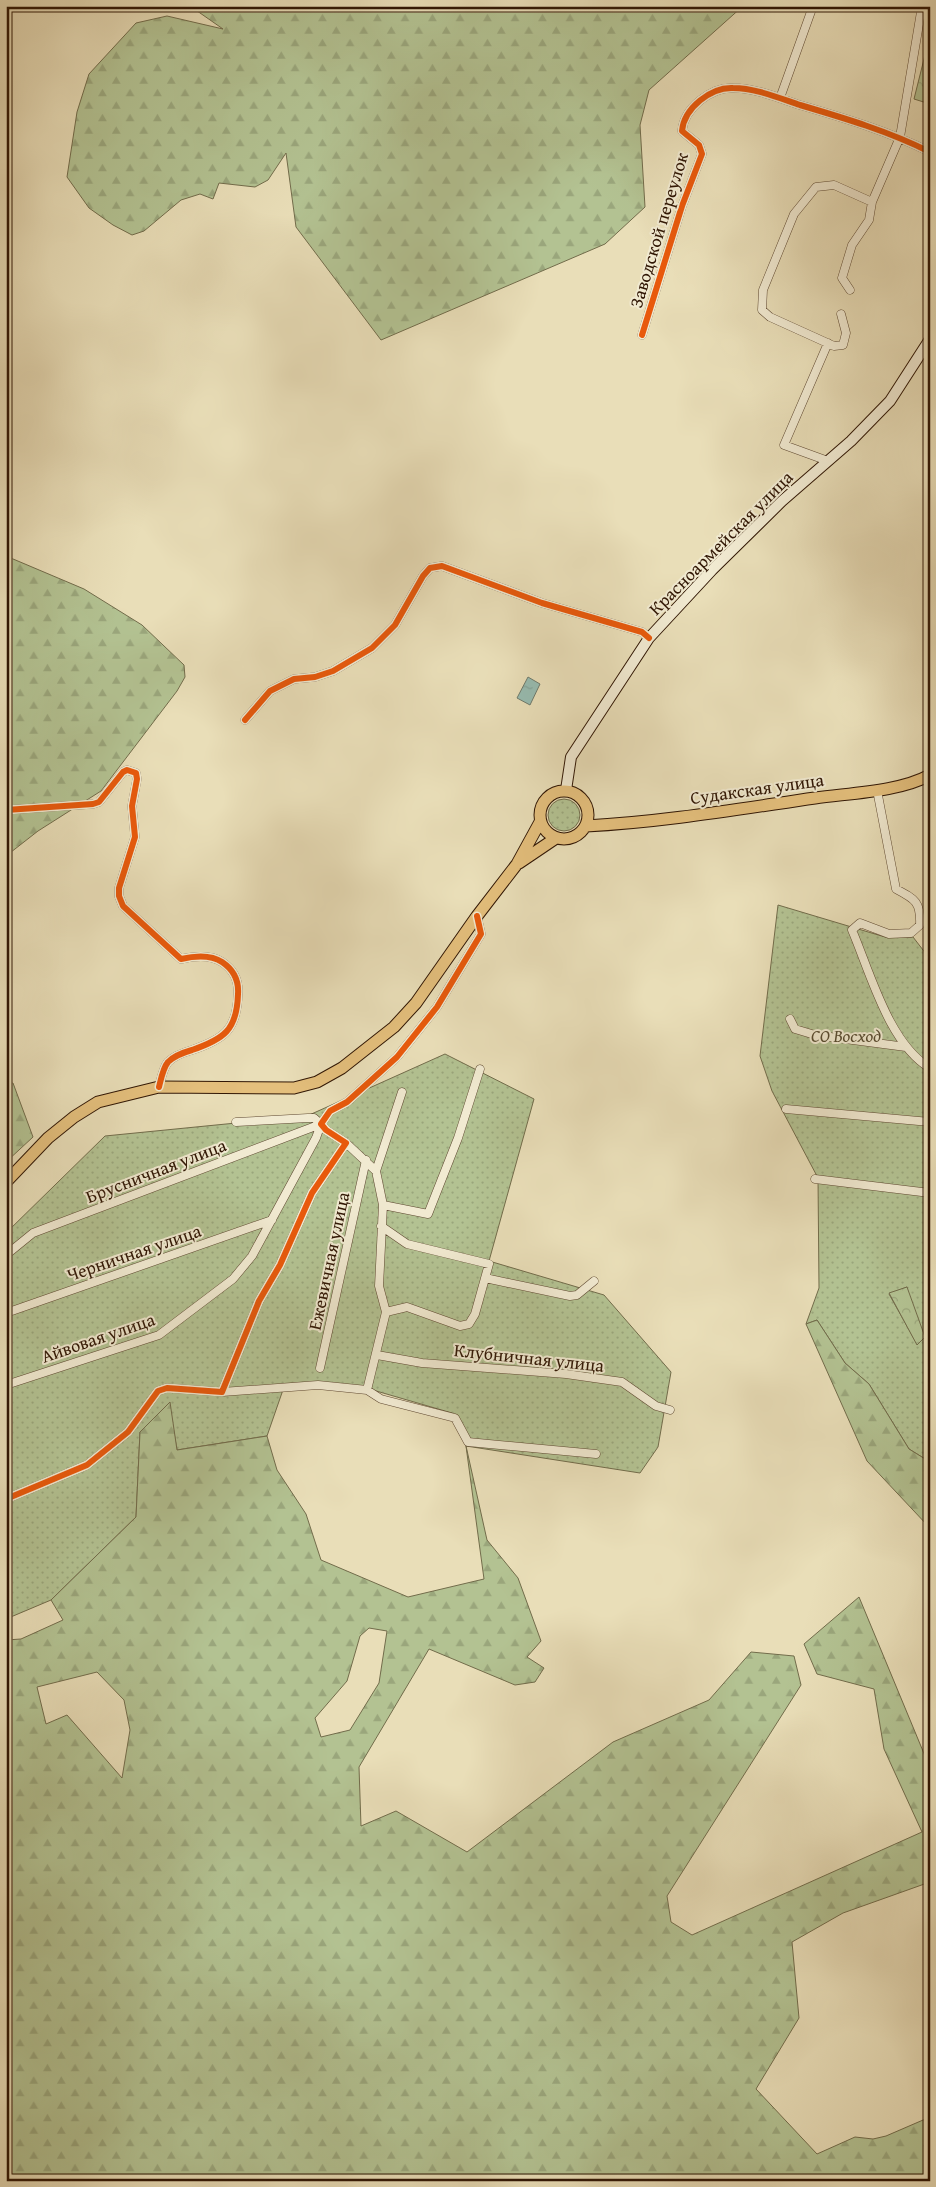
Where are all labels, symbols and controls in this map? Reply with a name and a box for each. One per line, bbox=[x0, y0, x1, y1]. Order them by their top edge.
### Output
street label: Заводской переулок bbox=[622, 148, 695, 311]
street label: Красноармейская улица bbox=[642, 464, 799, 621]
street label: Судакская улица bbox=[689, 766, 826, 811]
park label: СО Восход bbox=[811, 1022, 881, 1049]
street label: Брусничная улица bbox=[82, 1131, 230, 1210]
street label: Ежевичная улица bbox=[301, 1189, 356, 1332]
street label: Черничная улица bbox=[63, 1217, 205, 1288]
street label: Айвовая улица bbox=[37, 1305, 159, 1370]
street label: Клубничная улица bbox=[453, 1336, 606, 1379]

